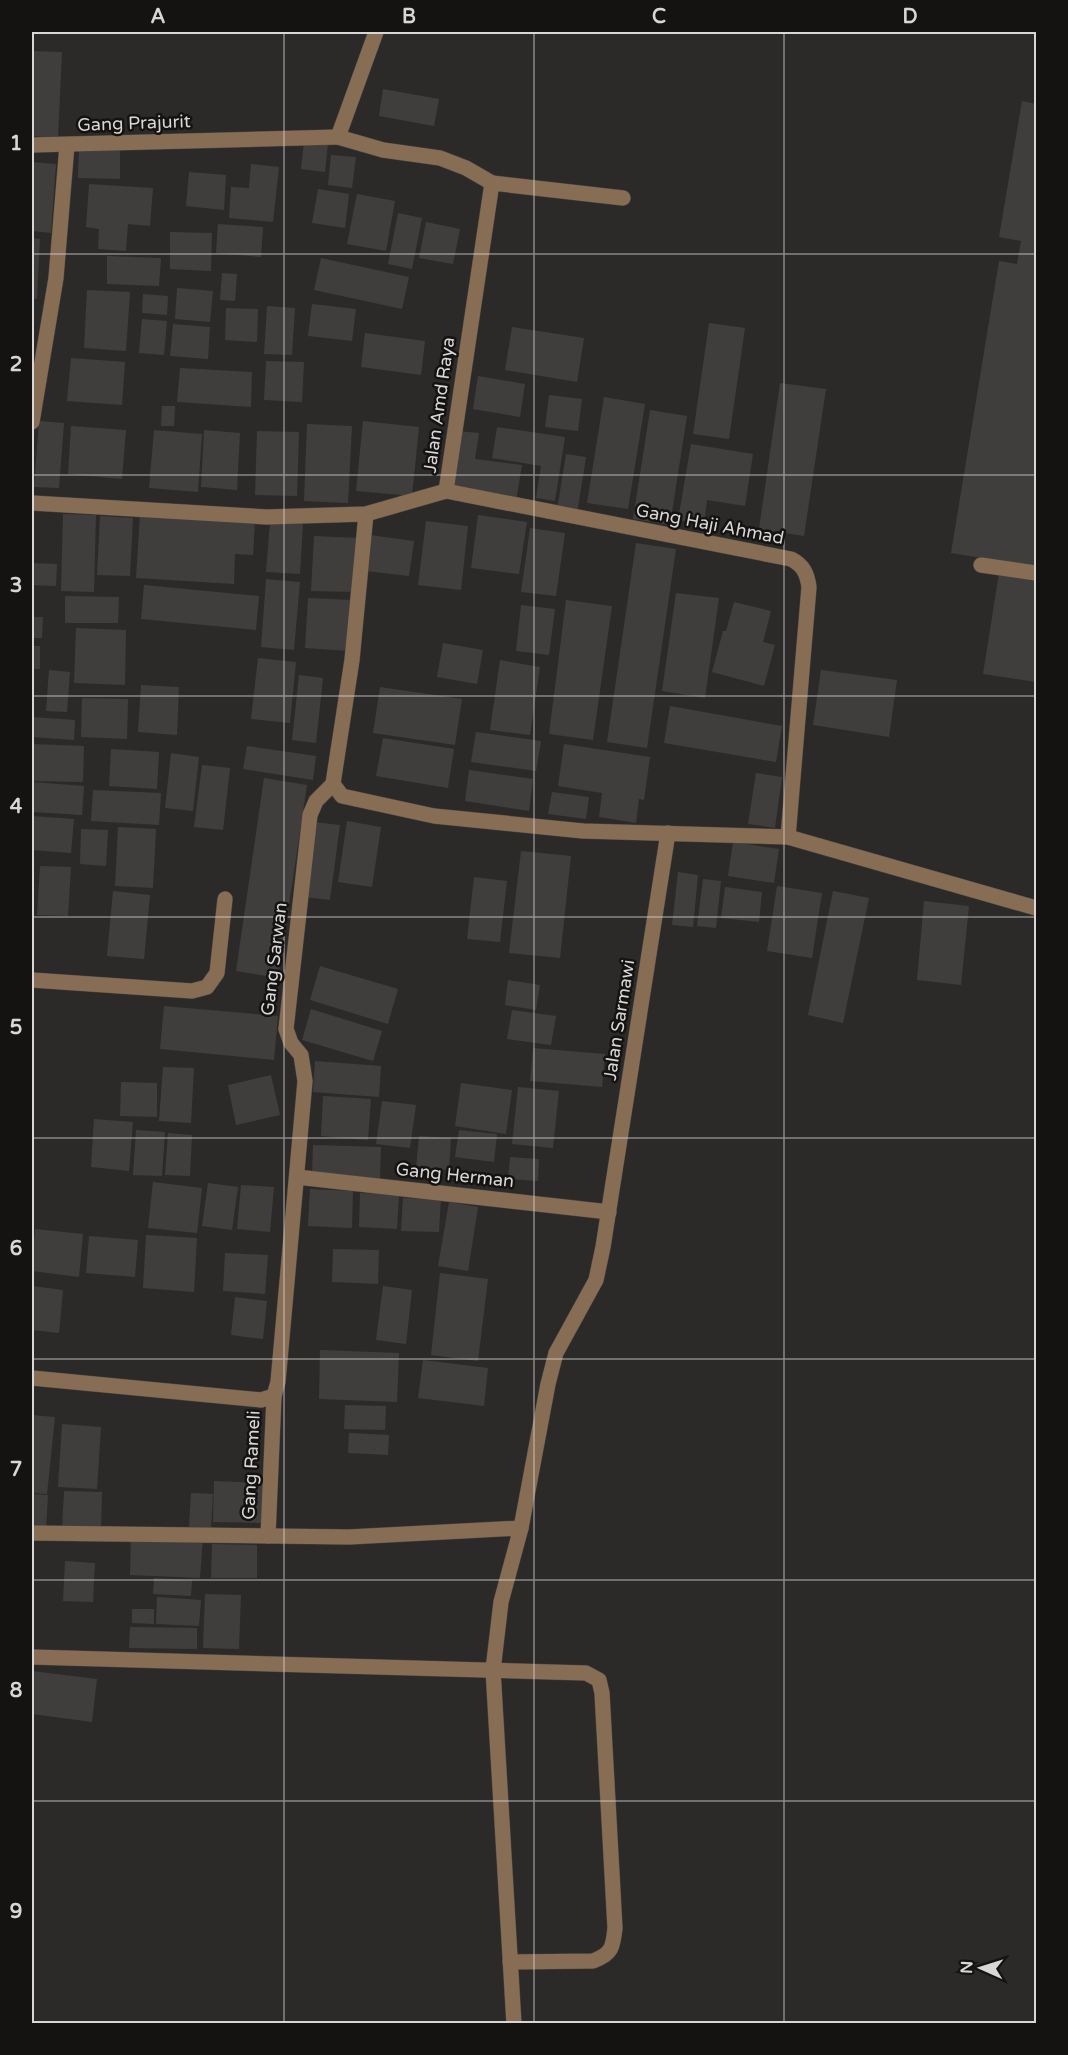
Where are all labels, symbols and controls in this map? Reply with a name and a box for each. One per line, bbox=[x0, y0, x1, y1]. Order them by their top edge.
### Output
text: A bbox=[151, 5, 166, 29]
text: B bbox=[402, 5, 416, 29]
text: C bbox=[652, 5, 666, 29]
text: D bbox=[902, 5, 918, 29]
street label: Gang Prajurit bbox=[77, 110, 191, 136]
text: 1 bbox=[10, 132, 22, 156]
street label: Jalan Amd Raya bbox=[419, 336, 459, 474]
text: 2 bbox=[10, 353, 22, 377]
street label: Gang Haji Ahmad bbox=[634, 499, 786, 549]
text: 3 bbox=[10, 574, 22, 598]
text: 4 bbox=[10, 795, 23, 819]
street label: Gang Sarwan bbox=[256, 901, 292, 1017]
street label: Jalan Sarmawi bbox=[599, 958, 639, 1082]
text: 5 bbox=[10, 1016, 22, 1040]
street label: Gang Herman bbox=[395, 1158, 515, 1192]
text: 6 bbox=[10, 1237, 22, 1261]
street label: Gang Rameli bbox=[237, 1410, 265, 1520]
text: 7 bbox=[10, 1458, 22, 1482]
text: 8 bbox=[10, 1679, 22, 1703]
text: 9 bbox=[10, 1900, 22, 1924]
north arrow bbox=[951, 1938, 1011, 1998]
text: N bbox=[957, 1960, 977, 1974]

